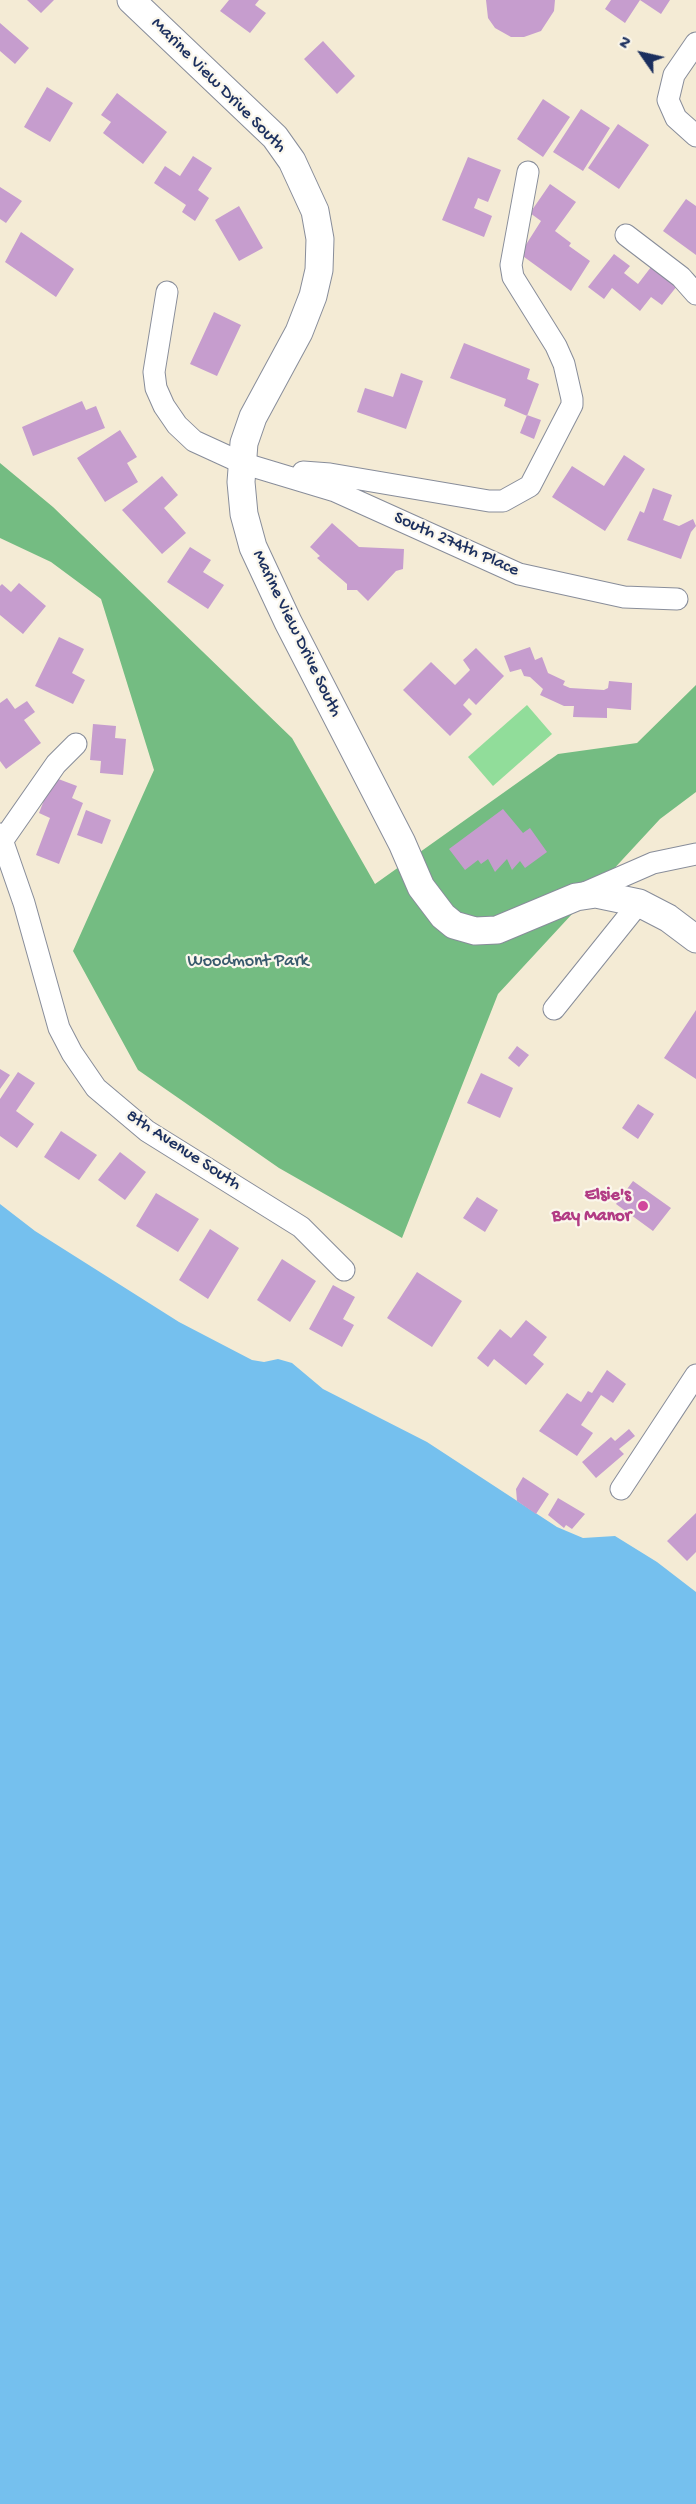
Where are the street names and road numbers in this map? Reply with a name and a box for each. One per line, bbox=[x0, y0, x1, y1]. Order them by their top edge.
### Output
street label: Marine View Drive South bbox=[146, 14, 290, 158]
street label: South 274th Place bbox=[390, 508, 522, 582]
street label: Marine View Drive South bbox=[246, 547, 346, 721]
street label: 8th Avenue South bbox=[121, 1106, 245, 1196]

